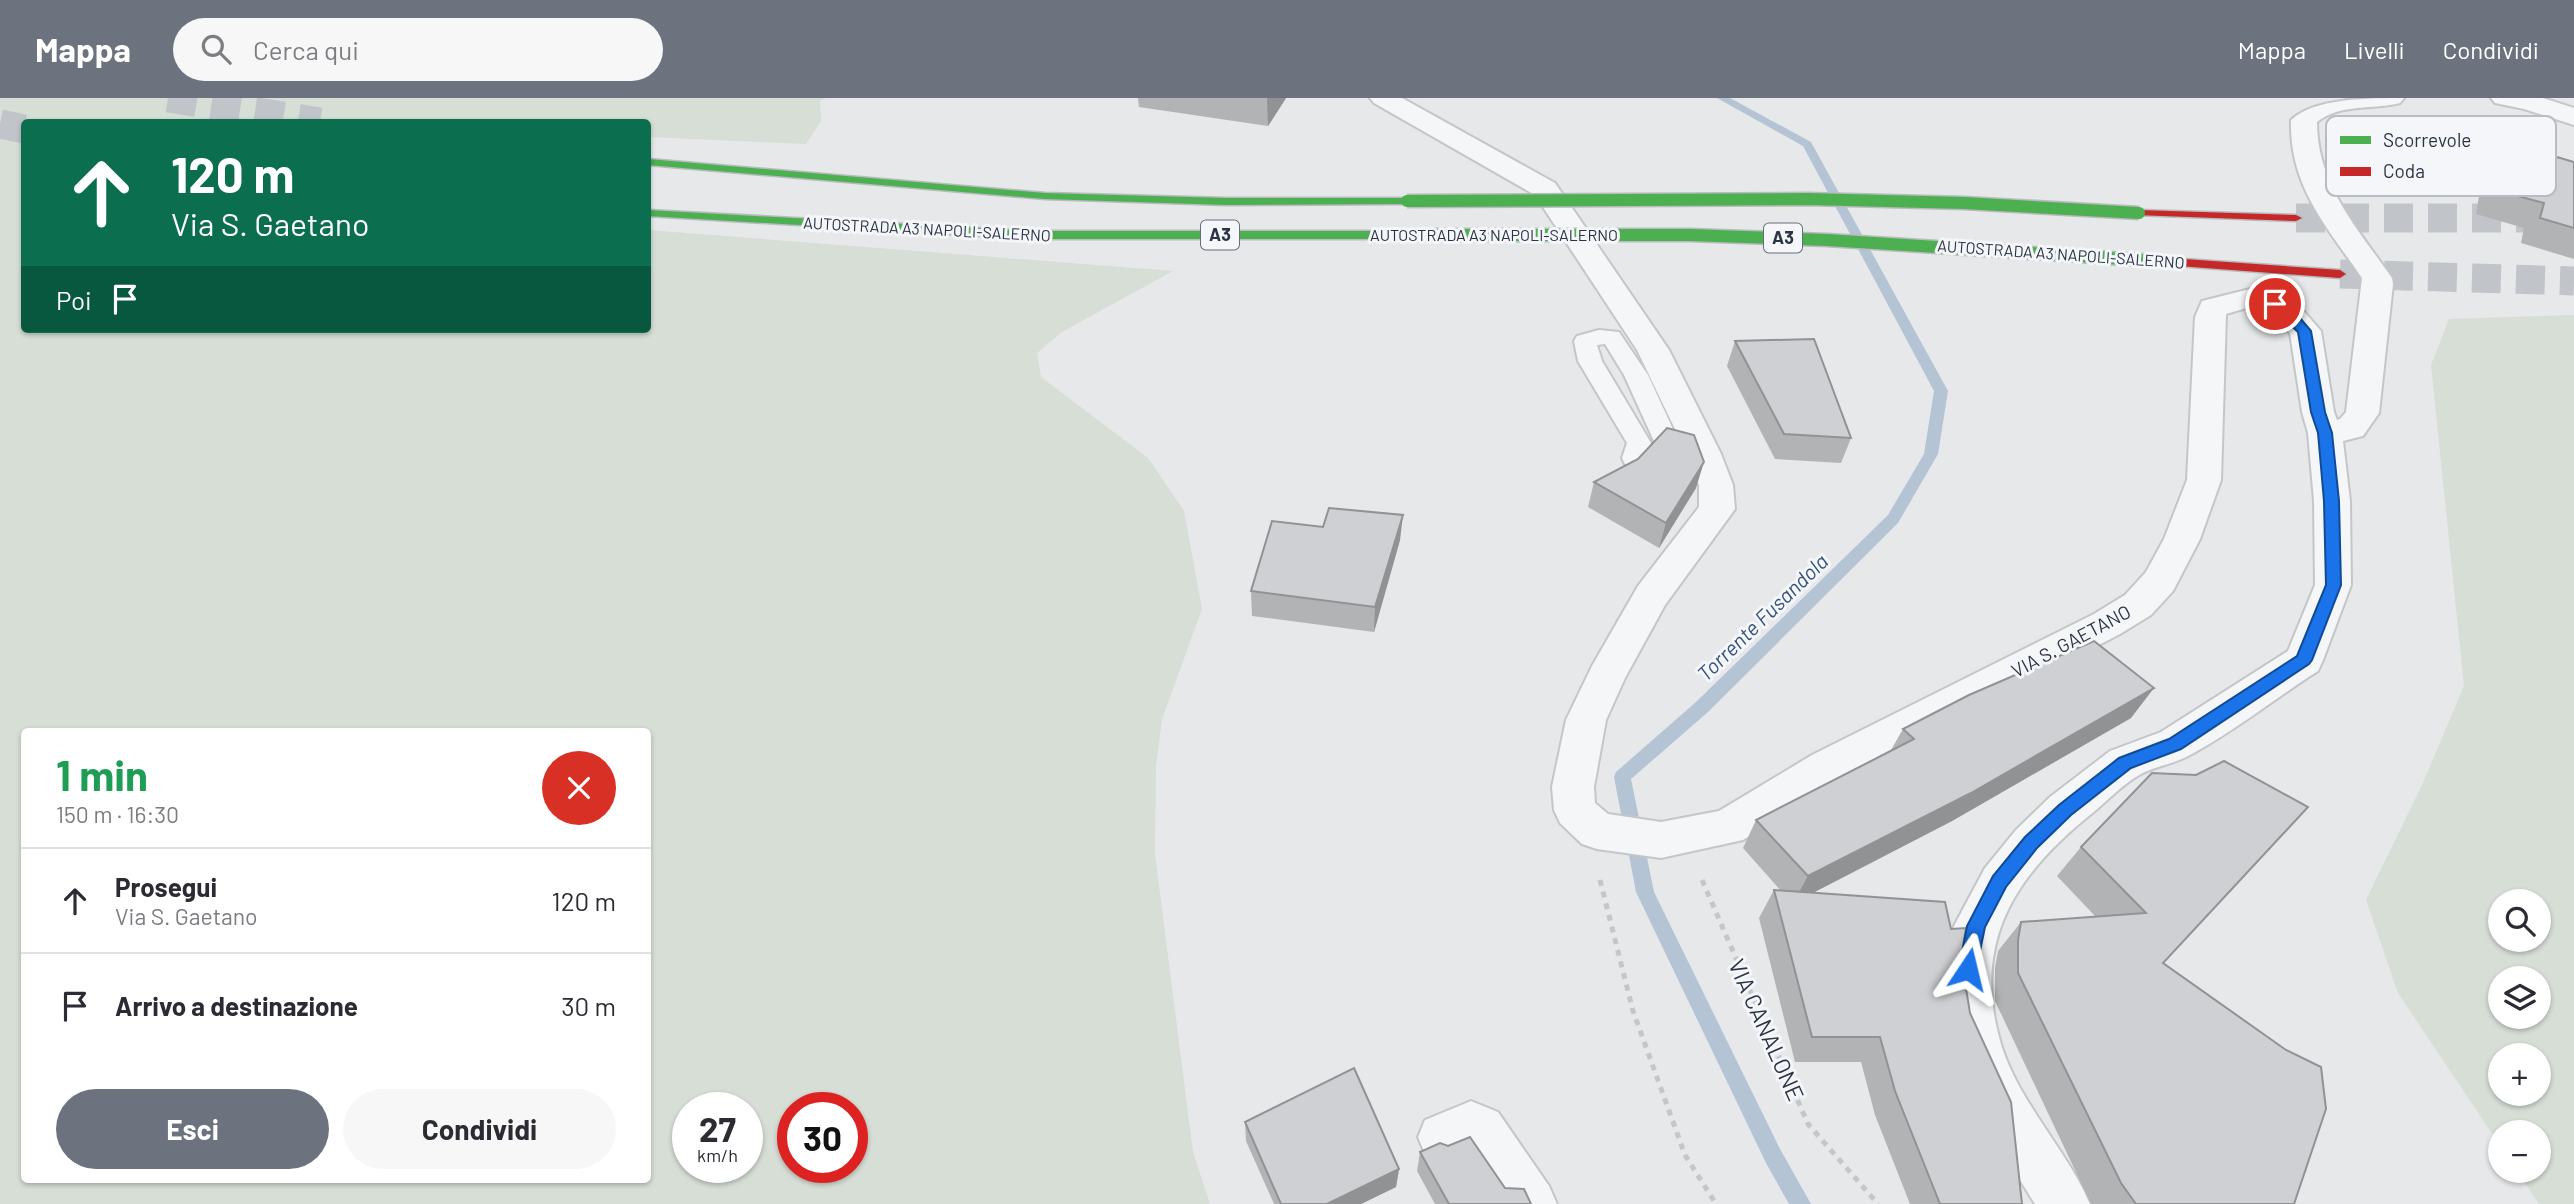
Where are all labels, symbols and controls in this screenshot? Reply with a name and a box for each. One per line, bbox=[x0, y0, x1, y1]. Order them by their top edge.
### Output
search box bbox=[173, 18, 663, 81]
text: Mappa bbox=[35, 29, 131, 69]
icon: search bbox=[197, 30, 235, 68]
text: Cerca qui bbox=[253, 34, 359, 65]
text: Mappa bbox=[2238, 35, 2306, 64]
text: Livelli bbox=[2344, 35, 2405, 64]
text: Condividi bbox=[2443, 35, 2539, 64]
legend bbox=[2326, 116, 2556, 196]
text: Scorrevole bbox=[2383, 128, 2471, 151]
text: 120 m bbox=[171, 144, 294, 203]
icon: ahead bbox=[56, 147, 147, 238]
text: Coda bbox=[2383, 159, 2425, 182]
text: Via S. Gaetano bbox=[171, 204, 369, 242]
street label: AUTOSTRADA A3 NAPOLI-SALERNO bbox=[803, 213, 1051, 244]
road number: A3 bbox=[1201, 220, 1239, 250]
road number: A3 bbox=[1764, 223, 1802, 252]
street label: AUTOSTRADA A3 NAPOLI-SALERNO bbox=[1370, 225, 1618, 244]
street label: AUTOSTRADA A3 NAPOLI-SALERNO bbox=[1937, 235, 2185, 272]
pin bbox=[2245, 274, 2305, 334]
icon: arrive bbox=[106, 280, 144, 318]
text: Poi bbox=[56, 284, 92, 315]
icon: arrive bbox=[2256, 285, 2294, 323]
water label: Torrente Fusandola bbox=[1691, 548, 1832, 686]
street label: VIA S. GAETANO bbox=[2007, 599, 2134, 682]
text: 1 min bbox=[56, 749, 148, 799]
button: close bbox=[542, 751, 616, 825]
text: 150 m · 16:30 bbox=[56, 800, 179, 828]
text: Prosegui bbox=[115, 871, 217, 902]
icon: ahead bbox=[56, 882, 94, 920]
text: 120 m bbox=[552, 885, 616, 916]
map controls bbox=[2488, 889, 2551, 1183]
button: search bbox=[2488, 889, 2551, 952]
text: Via S. Gaetano bbox=[115, 902, 258, 930]
position arrow bbox=[1931, 932, 2005, 1006]
street label: VIA CANALONE bbox=[1723, 955, 1811, 1105]
button: layers bbox=[2488, 966, 2551, 1029]
icon: arrive bbox=[56, 987, 94, 1025]
text: Arrivo a destinazione bbox=[115, 990, 358, 1021]
text: 30 m bbox=[561, 990, 616, 1021]
button: + bbox=[2488, 1043, 2551, 1106]
button: Esci bbox=[56, 1089, 329, 1169]
button: Condividi bbox=[343, 1089, 616, 1169]
speed limit sign: 30 bbox=[777, 1092, 868, 1183]
text: 27 bbox=[699, 1107, 736, 1149]
button: − bbox=[2488, 1120, 2551, 1183]
text: km/h bbox=[697, 1144, 738, 1166]

